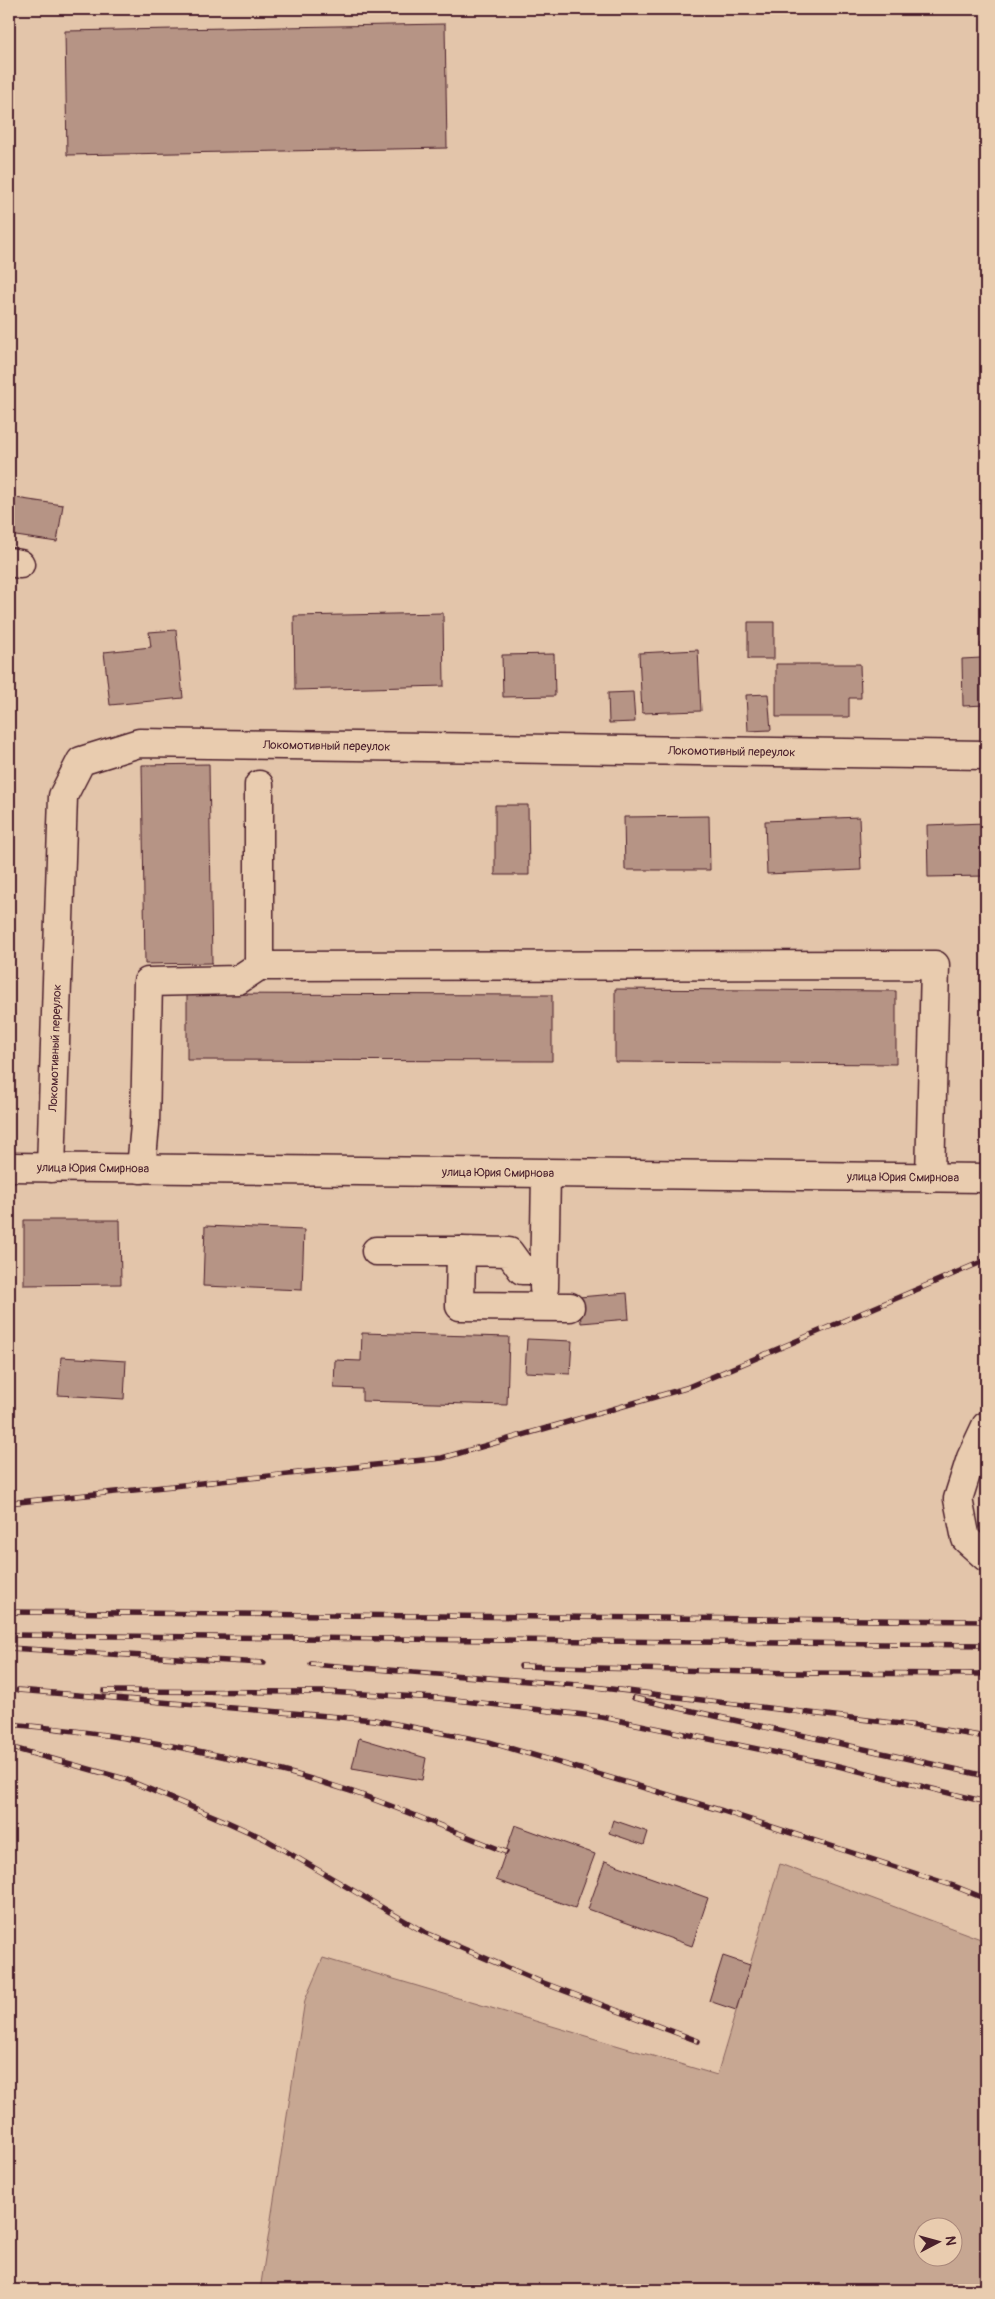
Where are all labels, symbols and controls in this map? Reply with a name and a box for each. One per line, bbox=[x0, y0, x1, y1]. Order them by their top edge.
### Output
street label: Локомотивный переулок bbox=[262, 738, 391, 755]
street label: Локомотивный переулок bbox=[667, 743, 796, 760]
street label: Локомотивный переулок bbox=[46, 984, 65, 1113]
street label: улица Юрия Смирнова bbox=[36, 1160, 150, 1177]
street label: улица Юрия Смирнова bbox=[441, 1165, 555, 1181]
street label: улица Юрия Смирнова bbox=[846, 1169, 960, 1186]
north arrow bbox=[912, 2216, 962, 2266]
text: N bbox=[941, 2235, 959, 2246]

